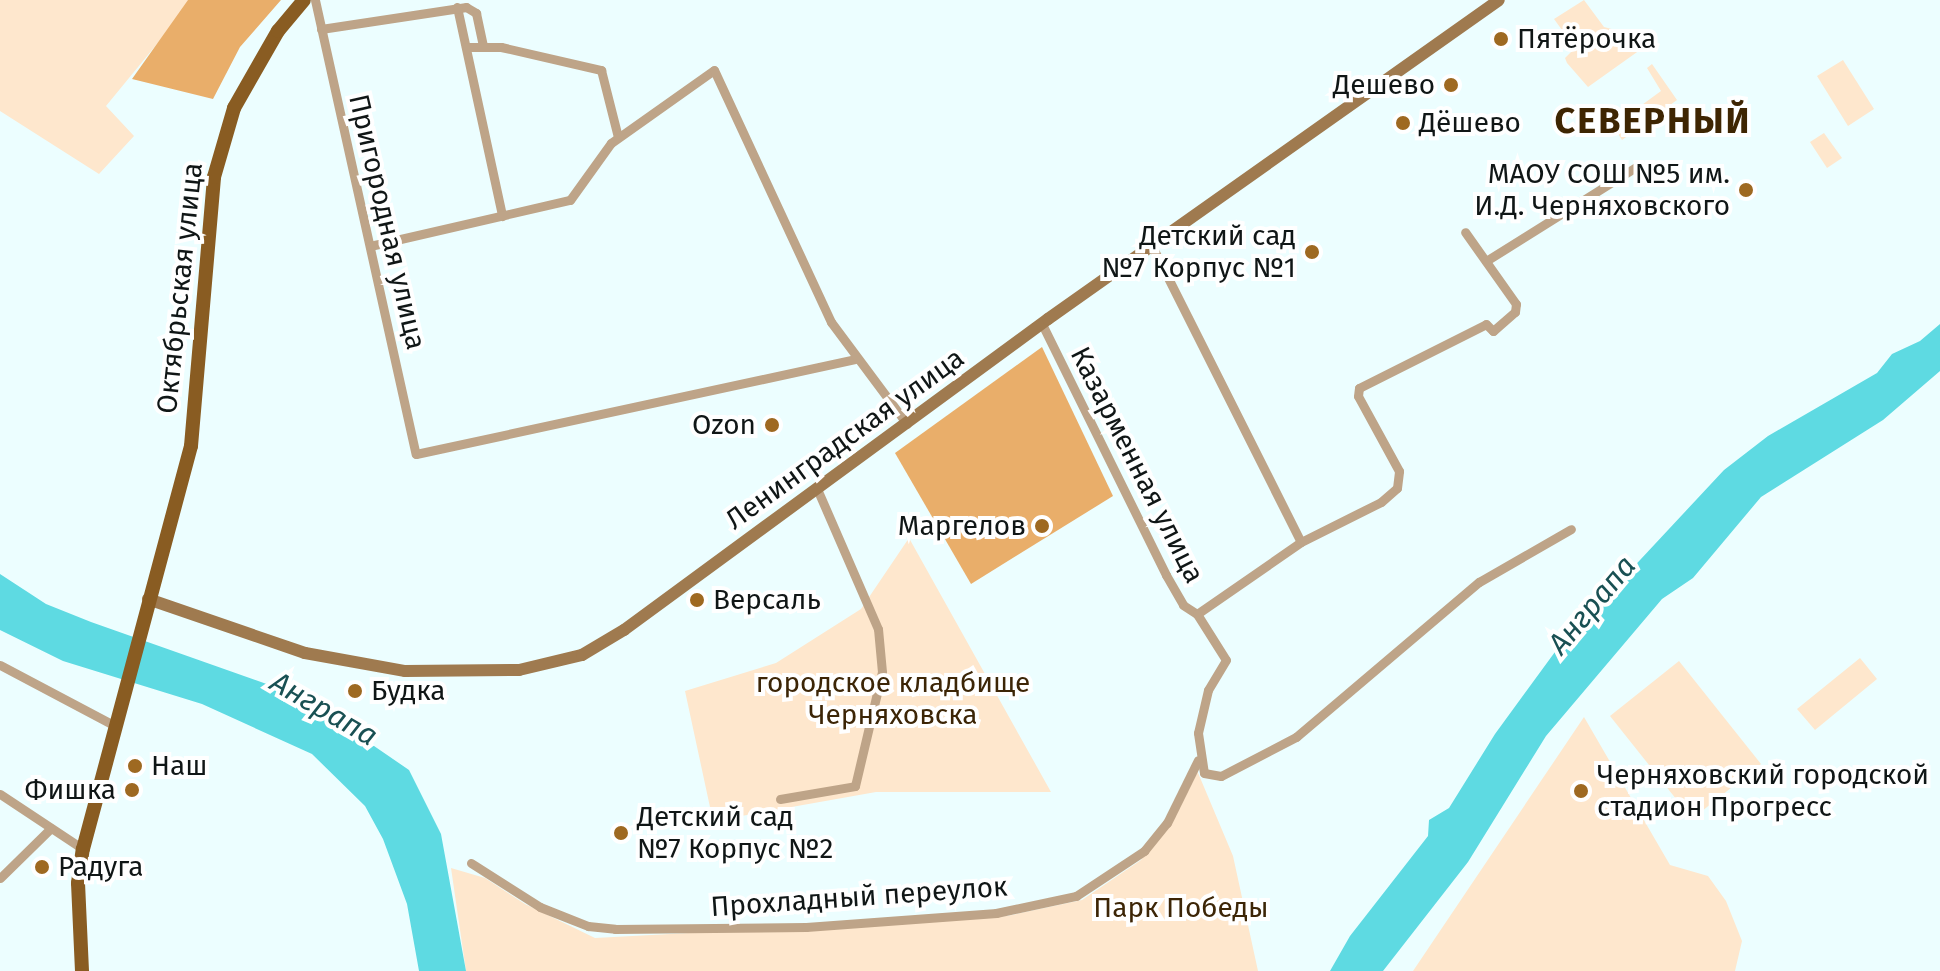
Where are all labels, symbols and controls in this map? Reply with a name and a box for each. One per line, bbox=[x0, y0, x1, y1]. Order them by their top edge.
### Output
place label: Пятёрочка bbox=[1517, 22, 1656, 56]
marker: Пятёрочка bbox=[1492, 30, 1510, 48]
place label: Дешево bbox=[1333, 68, 1435, 102]
marker: Дешево bbox=[1442, 76, 1460, 94]
street label: Пригородная улица bbox=[341, 91, 433, 353]
district label: СЕВЕРНЫЙ bbox=[1555, 100, 1751, 144]
place label: Дёшево bbox=[1419, 106, 1521, 140]
marker: Дёшево bbox=[1394, 114, 1412, 132]
place label: МАОУ СОШ №5 им. И.Д. Черняховского bbox=[1474, 157, 1730, 223]
street label: Октябрьская улица bbox=[150, 161, 210, 415]
marker: МАОУ СОШ №5 им. И.Д. Черняховского bbox=[1737, 181, 1755, 199]
place label: Детский сад №7 Корпус №1 bbox=[1101, 219, 1296, 285]
marker: Детский сад №7 Корпус №1 bbox=[1303, 243, 1321, 261]
street label: Ленинградская улица bbox=[719, 341, 971, 537]
street label: Казарменная улица bbox=[1063, 341, 1211, 589]
place label: Ozon bbox=[692, 408, 756, 442]
marker: Ozon bbox=[763, 416, 781, 434]
place label: Маргелов bbox=[898, 509, 1026, 543]
marker: Маргелов bbox=[1033, 517, 1051, 535]
water label: Анграпа bbox=[1540, 548, 1644, 662]
place label: Версаль bbox=[713, 583, 821, 617]
marker: Версаль bbox=[688, 591, 706, 609]
water label: Анграпа bbox=[264, 664, 384, 754]
park label: городское кладбище Черняховска bbox=[756, 666, 1030, 732]
place label: Будка bbox=[371, 674, 446, 708]
marker: Будка bbox=[346, 682, 364, 700]
place label: Наш bbox=[151, 749, 208, 783]
marker: Наш bbox=[126, 757, 144, 775]
place label: Черняховский городской стадион Прогресс bbox=[1597, 758, 1929, 824]
place label: Фишка bbox=[25, 773, 116, 807]
marker: Фишка bbox=[123, 781, 141, 799]
marker: Черняховский городской стадион Прогресс bbox=[1572, 782, 1590, 800]
place label: Детский сад №7 Корпус №2 bbox=[637, 800, 833, 866]
marker: Детский сад №7 Корпус №2 bbox=[612, 824, 630, 842]
place label: Радуга bbox=[58, 850, 143, 884]
marker: Радуга bbox=[33, 858, 51, 876]
street label: Прохладный переулок bbox=[709, 870, 1009, 924]
park label: Парк Победы bbox=[1093, 891, 1269, 925]

